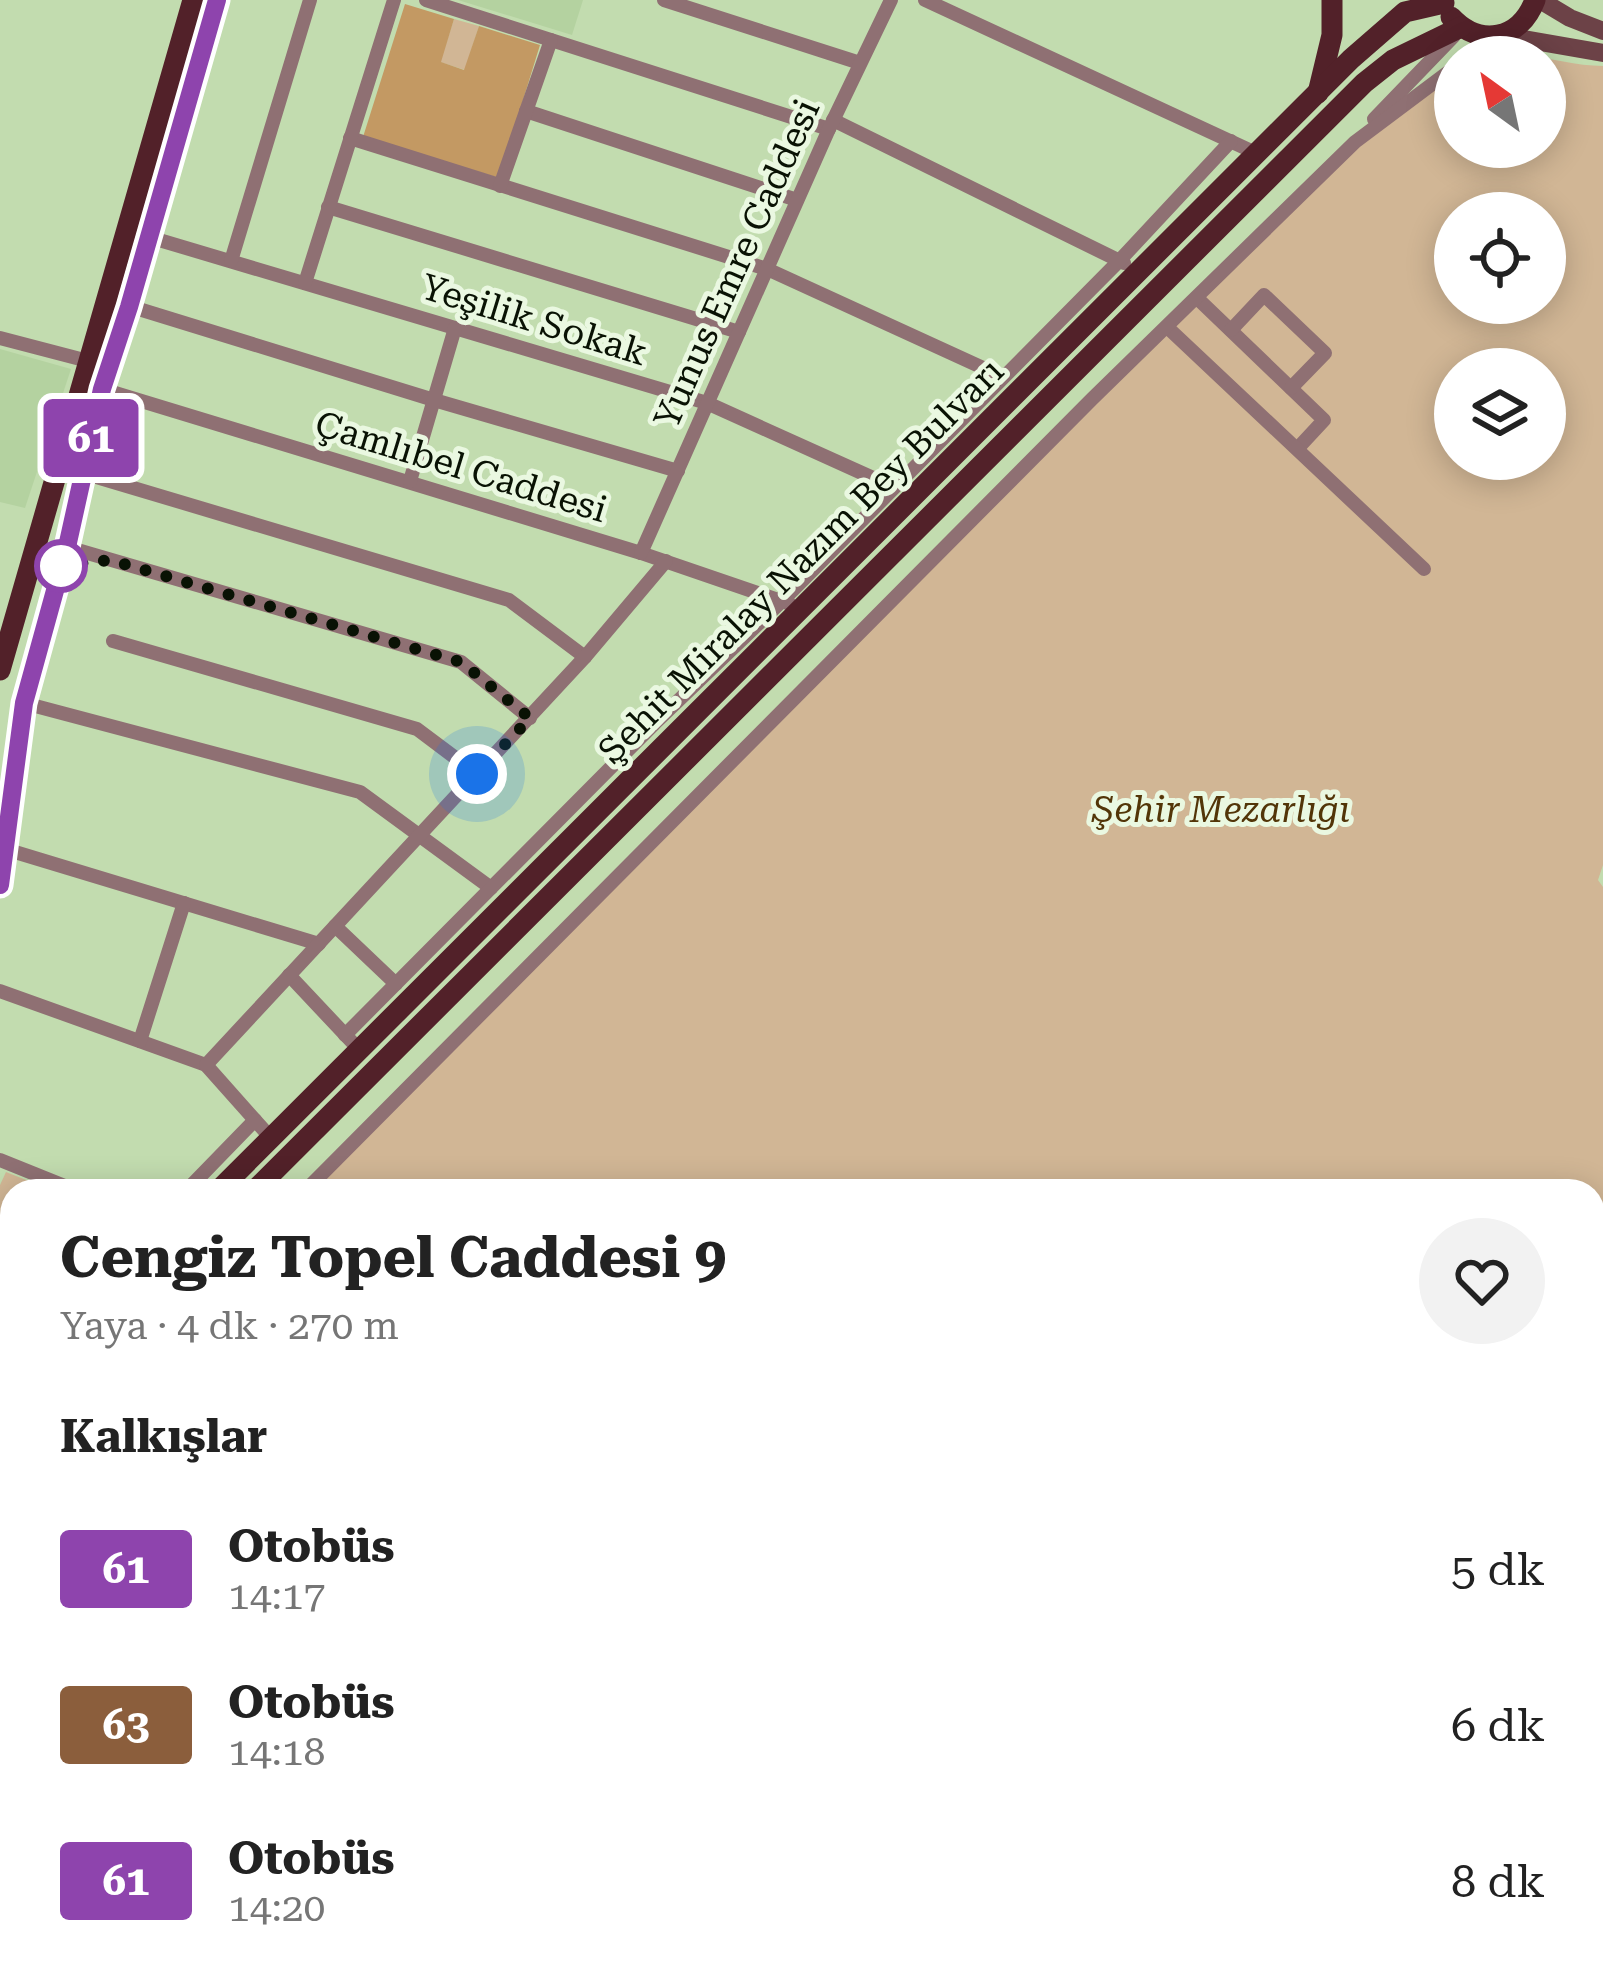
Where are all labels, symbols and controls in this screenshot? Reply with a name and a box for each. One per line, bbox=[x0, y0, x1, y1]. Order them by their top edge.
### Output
north arrow bbox=[1434, 36, 1566, 168]
map controls bbox=[1434, 36, 1566, 480]
street label: Yunus Emre Caddesi bbox=[646, 93, 828, 435]
button: locate bbox=[1434, 192, 1566, 324]
street label: Yeşilik Sokak bbox=[416, 266, 652, 374]
button: layers bbox=[1434, 348, 1566, 480]
street label: Şehit Miralay Nazım Bey Bulvarı bbox=[590, 350, 1012, 772]
line badge: 61 bbox=[37, 399, 145, 477]
street label: Çamlıbel Caddesi bbox=[310, 403, 612, 531]
text: 61 bbox=[67, 413, 115, 462]
unlabelled marker bbox=[36, 541, 86, 591]
your location bbox=[447, 744, 507, 804]
park label: Şehir Mezarlığı bbox=[1091, 789, 1350, 831]
button: heart bbox=[1419, 1218, 1545, 1344]
text: Cengiz Topel Caddesi 9 bbox=[60, 1224, 726, 1291]
text: Yaya · 4 dk · 270 m bbox=[60, 1303, 399, 1349]
text: Kalkışlar bbox=[60, 1410, 267, 1463]
text: Otobüs bbox=[228, 1520, 395, 1573]
text: 5 dk bbox=[1451, 1543, 1545, 1596]
text: 61 bbox=[102, 1544, 150, 1593]
text: 14:17 bbox=[228, 1573, 325, 1619]
text: Otobüs bbox=[228, 1676, 395, 1729]
text: 6 dk bbox=[1451, 1699, 1545, 1752]
text: 63 bbox=[102, 1700, 150, 1749]
text: 14:18 bbox=[228, 1729, 325, 1775]
text: Otobüs bbox=[228, 1832, 395, 1885]
text: 8 dk bbox=[1451, 1855, 1545, 1908]
text: 61 bbox=[102, 1856, 150, 1905]
text: 14:20 bbox=[228, 1885, 325, 1931]

